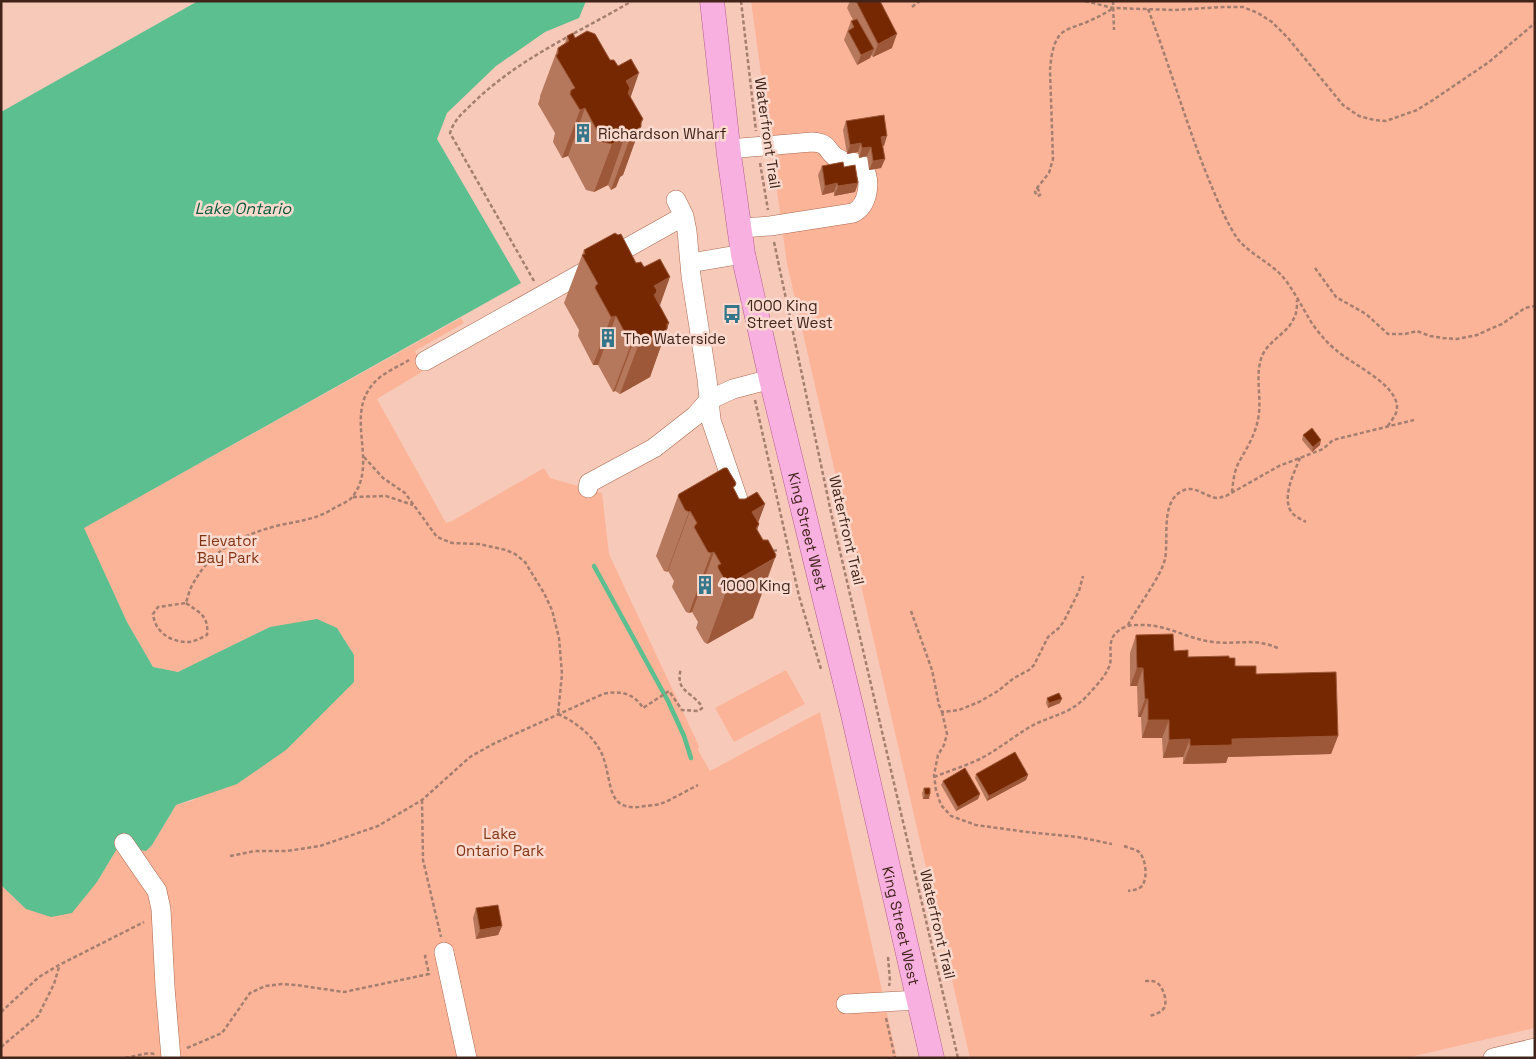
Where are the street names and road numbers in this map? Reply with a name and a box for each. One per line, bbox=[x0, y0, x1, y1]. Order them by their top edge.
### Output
street label: Waterfront Trail bbox=[751, 76, 785, 190]
street label: King Street West bbox=[785, 470, 832, 593]
street label: Waterfront Trail bbox=[825, 473, 869, 587]
street label: King Street West bbox=[879, 864, 924, 987]
street label: Waterfront Trail bbox=[916, 867, 960, 981]

